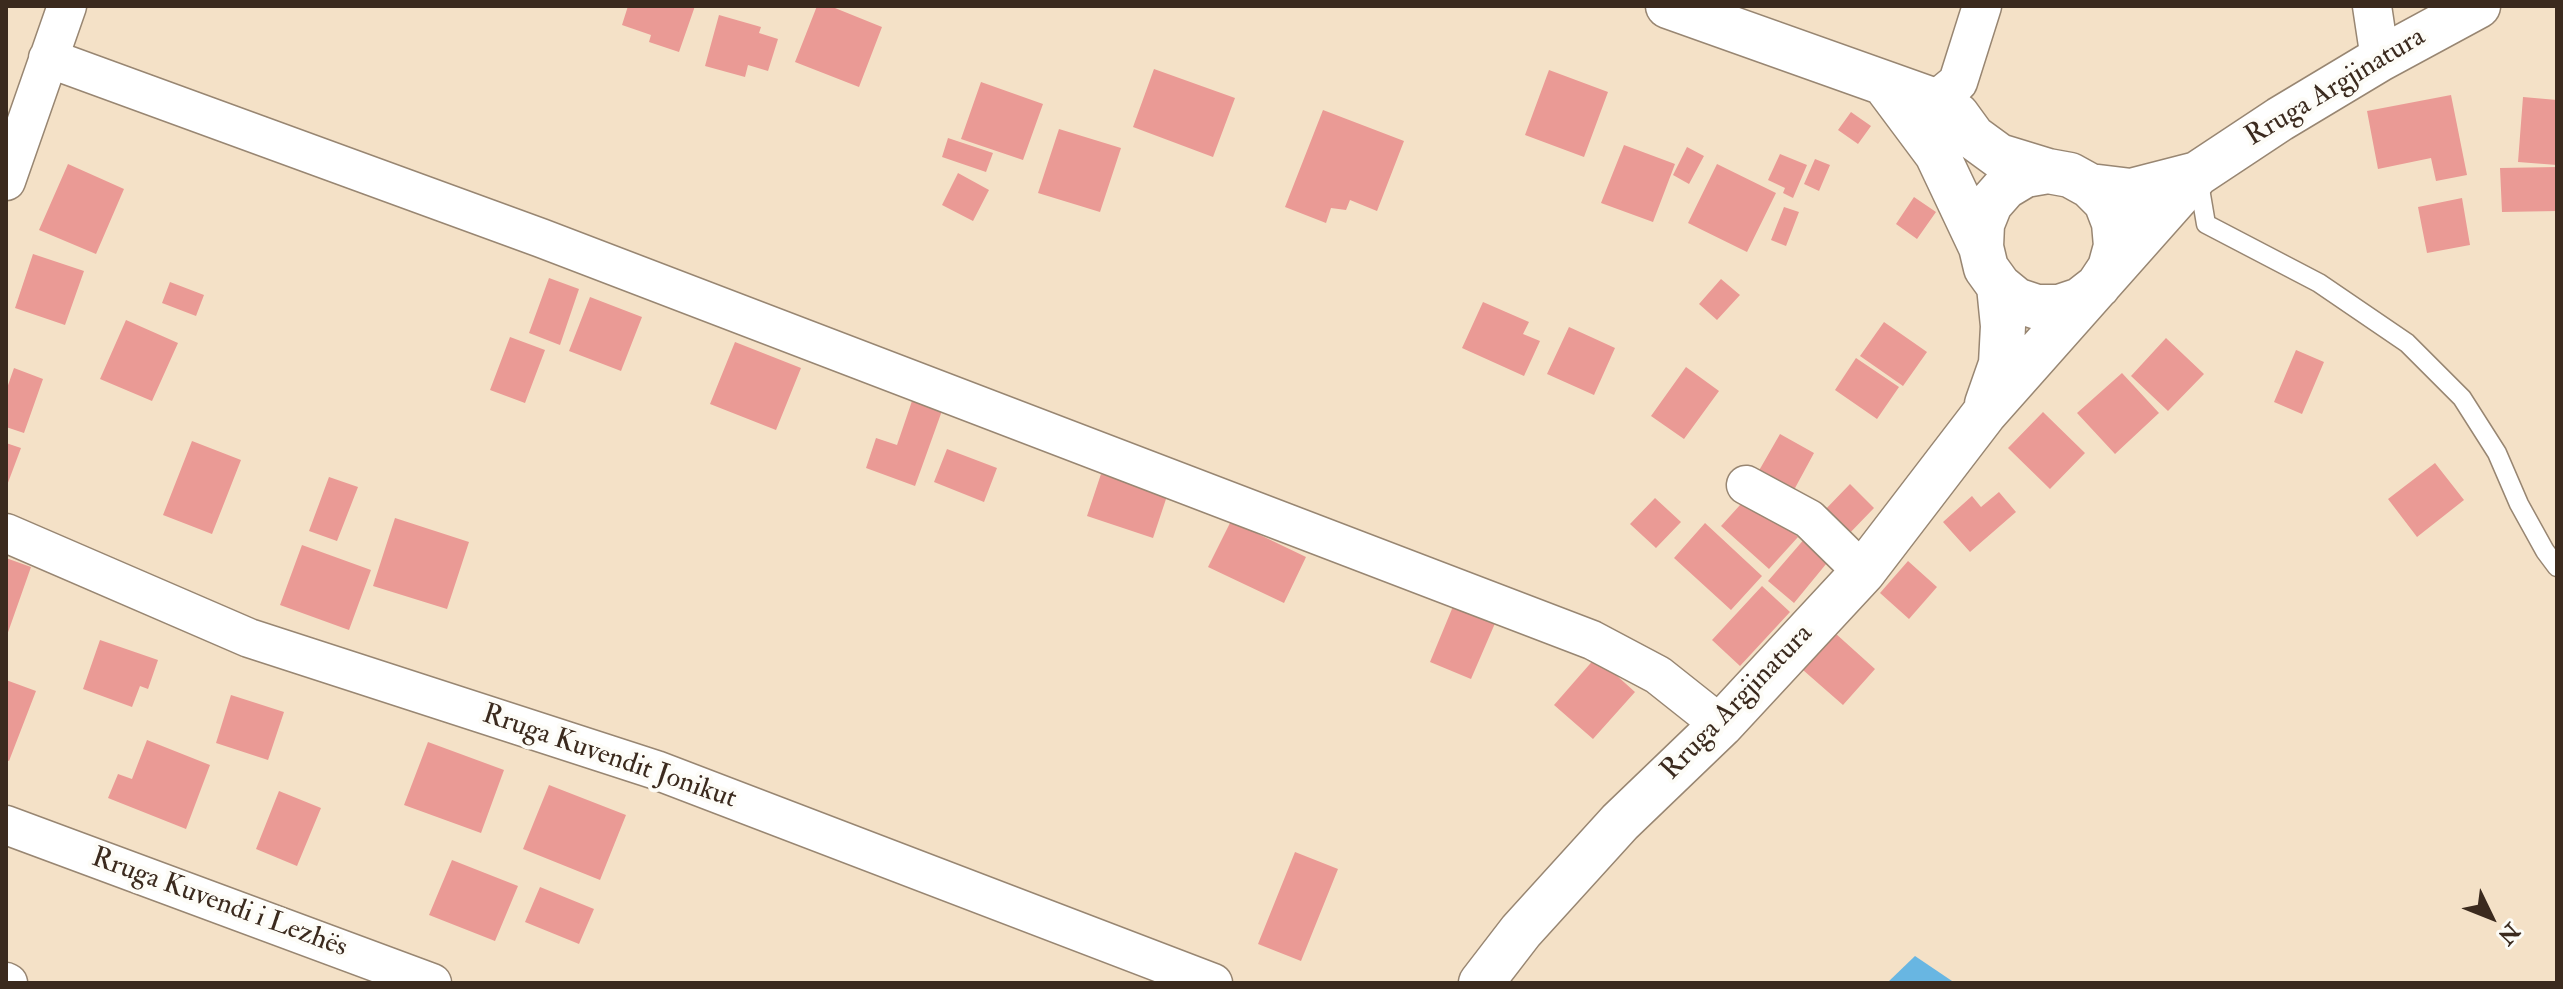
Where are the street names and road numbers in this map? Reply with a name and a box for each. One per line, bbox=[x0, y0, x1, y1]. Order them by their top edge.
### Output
street label: Rruga Argjinatura bbox=[2240, 21, 2432, 155]
street label: Rruga Argjinatura bbox=[1655, 618, 1821, 788]
street label: Rruga Kuvendit Jonikut bbox=[478, 699, 740, 817]
street label: Rruga Kuvendi i Lezhës bbox=[87, 842, 351, 966]

